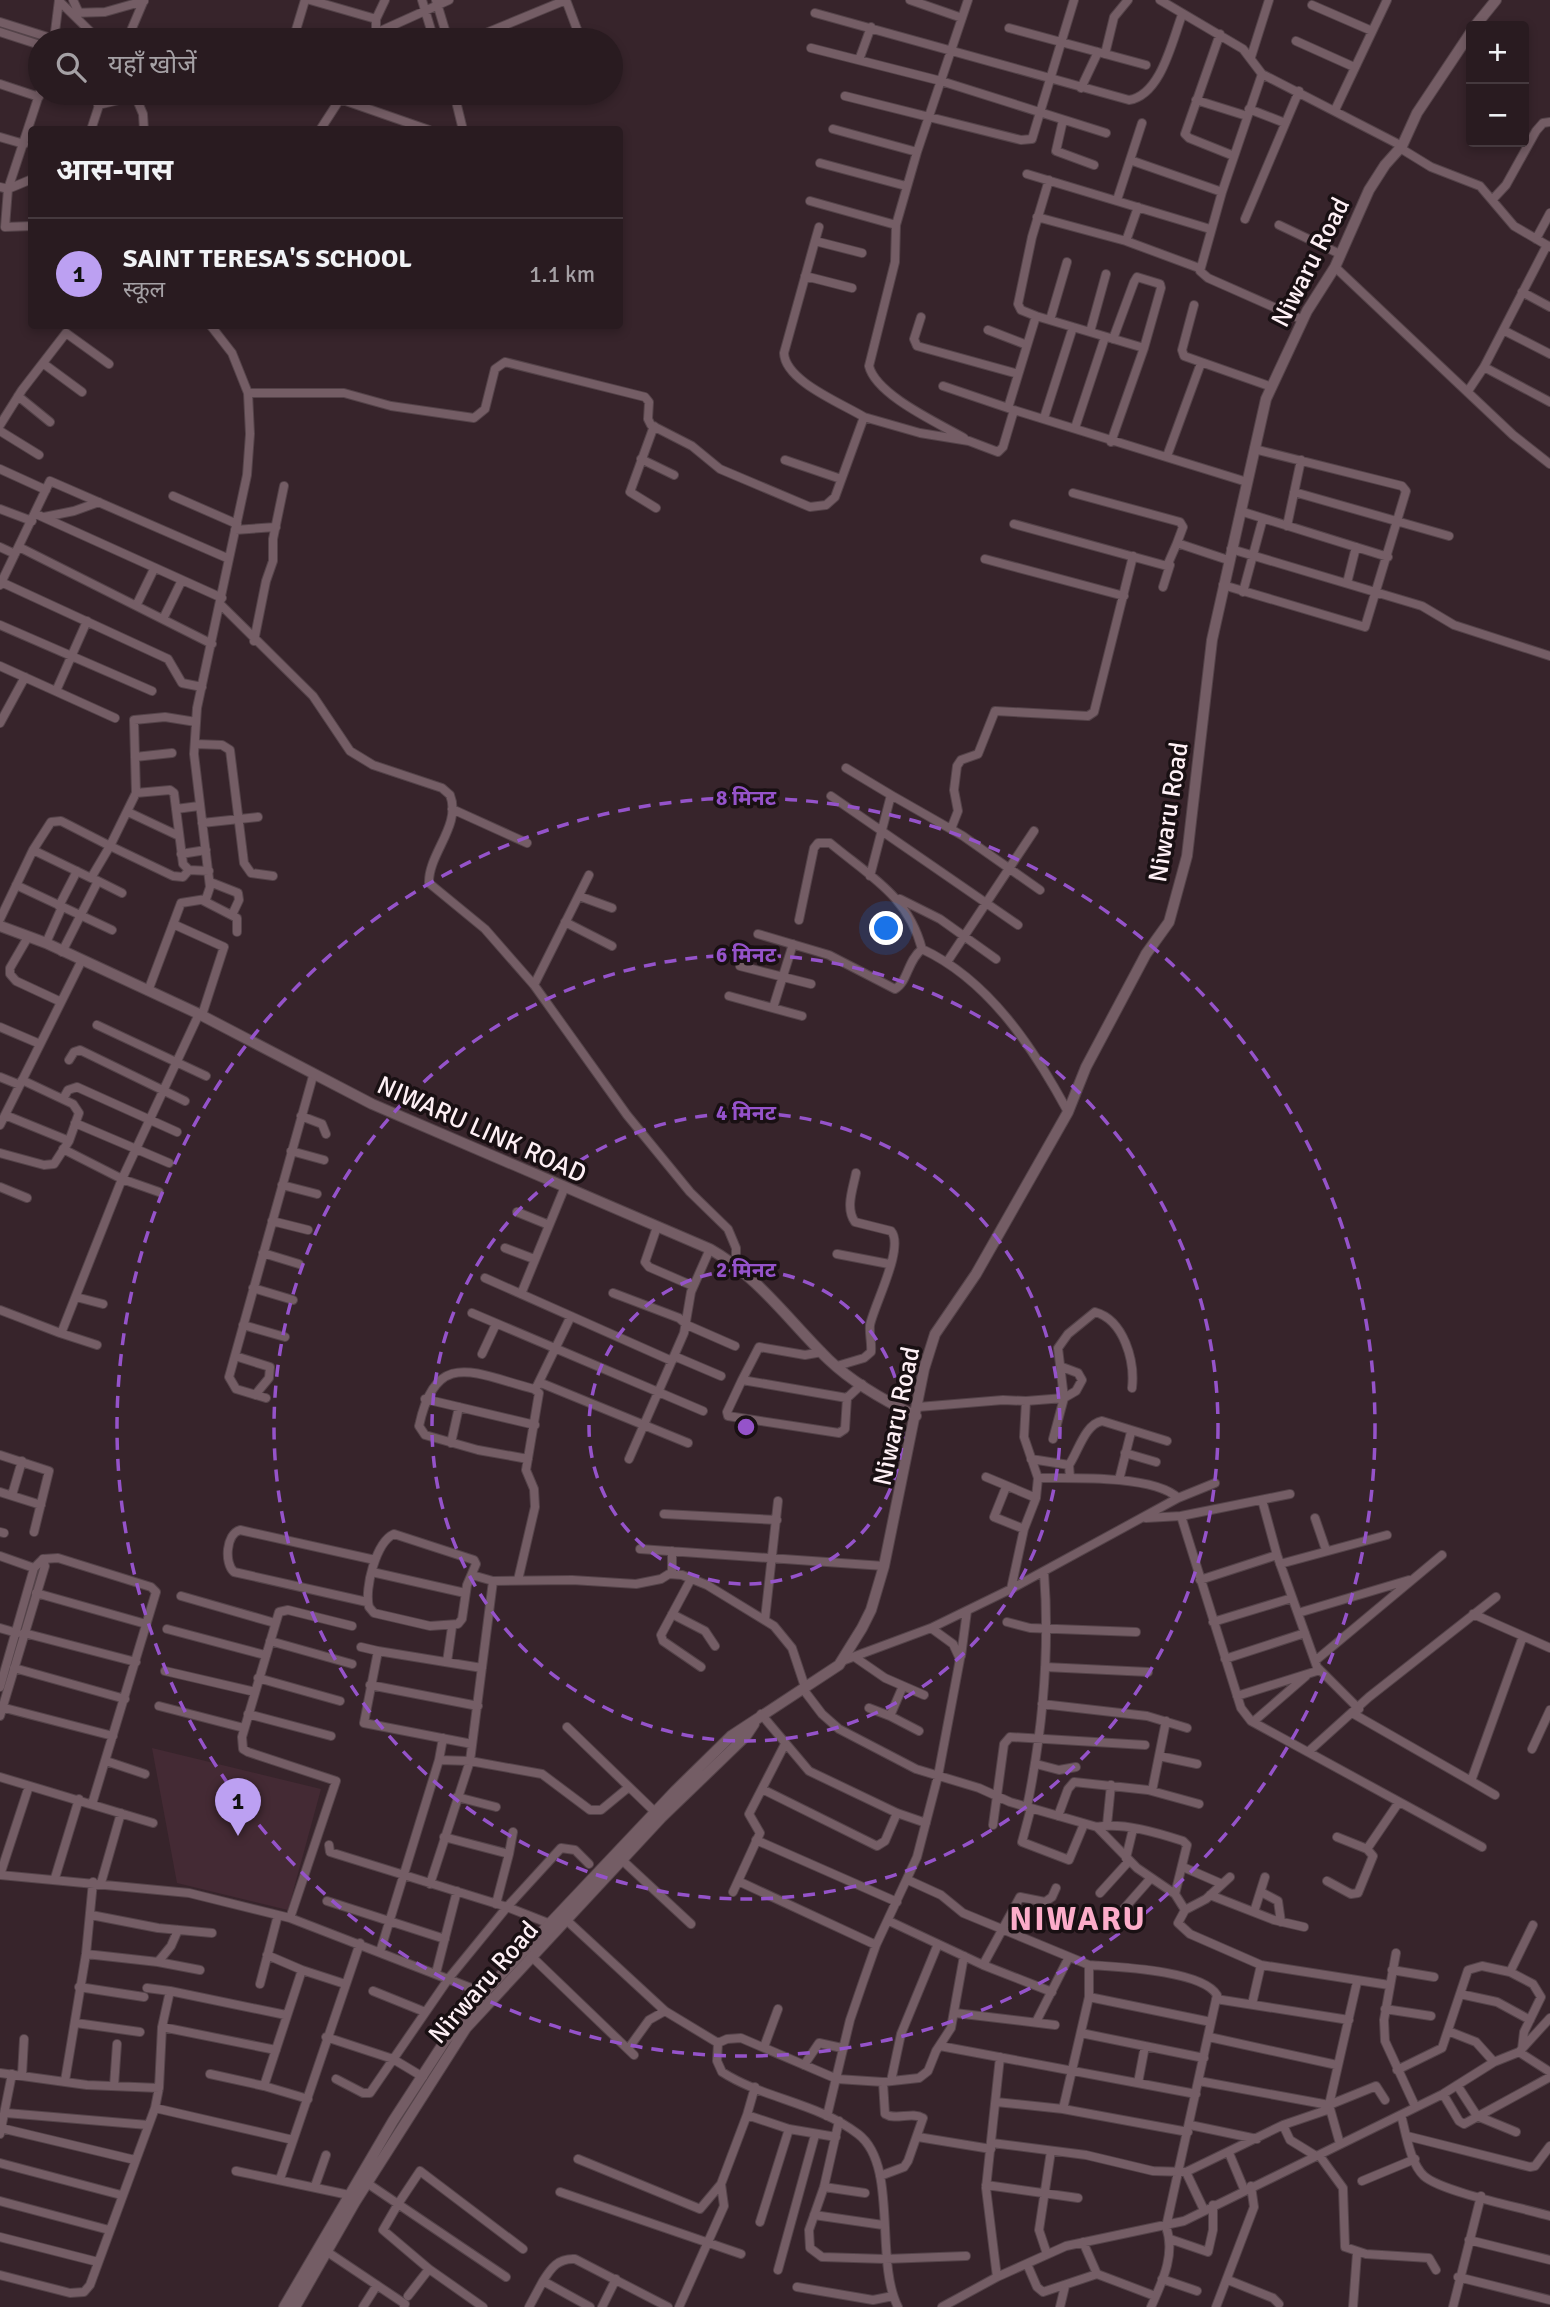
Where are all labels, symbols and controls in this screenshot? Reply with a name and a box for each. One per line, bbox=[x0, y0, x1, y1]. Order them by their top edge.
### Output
map controls bbox=[1466, 21, 1529, 147]
button: + bbox=[1466, 21, 1529, 84]
search box bbox=[28, 28, 623, 105]
icon: search bbox=[52, 48, 90, 86]
text: यहाँ खोजें bbox=[108, 49, 197, 81]
button: − bbox=[1466, 84, 1529, 147]
text: आस-पास bbox=[56, 152, 173, 189]
street label: Niwaru Road bbox=[1265, 192, 1357, 333]
text: SAINT TERESA'S SCHOOL bbox=[123, 243, 412, 275]
text: 1 bbox=[73, 260, 85, 289]
text: 1.1 km bbox=[529, 260, 595, 289]
text: स्कूल bbox=[123, 275, 165, 304]
street label: Niwaru Road bbox=[1142, 740, 1196, 884]
text: 8 मिनट bbox=[716, 785, 777, 811]
your location bbox=[869, 911, 903, 945]
text: 6 मिनट bbox=[716, 942, 777, 968]
street label: NIWARU LINK ROAD bbox=[372, 1069, 591, 1190]
text: 4 मिनट bbox=[716, 1100, 777, 1126]
text: 2 मिनट bbox=[716, 1257, 777, 1283]
street label: Niwaru Road bbox=[867, 1344, 927, 1489]
centre of rings bbox=[734, 1415, 758, 1439]
pin: 1 bbox=[215, 1778, 261, 1836]
district label: NIWARU bbox=[1009, 1899, 1147, 1940]
street label: Nirwaru Road bbox=[422, 1915, 546, 2050]

